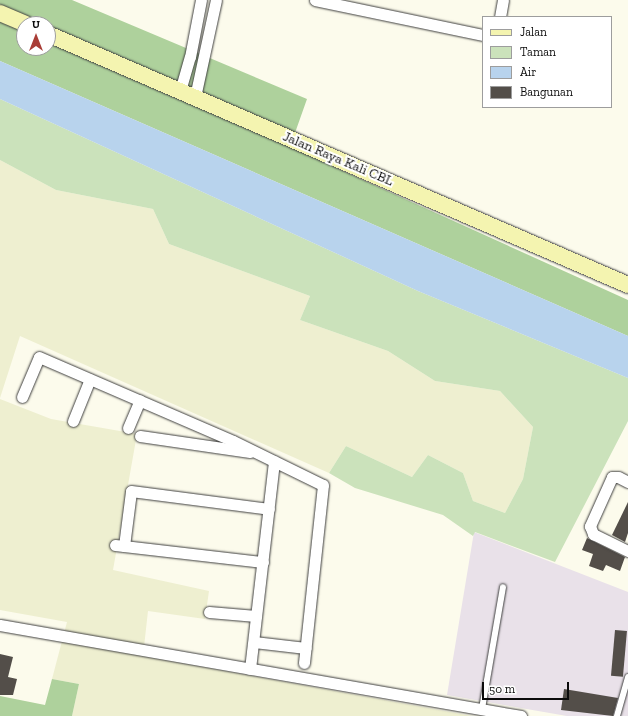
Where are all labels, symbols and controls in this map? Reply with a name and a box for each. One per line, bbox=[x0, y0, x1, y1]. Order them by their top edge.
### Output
north arrow bbox=[16, 16, 56, 56]
legend bbox=[482, 16, 612, 108]
text: U bbox=[32, 18, 40, 31]
text: Jalan bbox=[520, 25, 547, 39]
text: Taman bbox=[520, 45, 556, 59]
text: Air bbox=[520, 65, 536, 79]
text: Bangunan bbox=[520, 85, 573, 99]
street label: Jalan Raya Kali CBL bbox=[280, 128, 396, 190]
scale bar bbox=[484, 674, 571, 700]
text: 50 m bbox=[489, 682, 515, 696]

